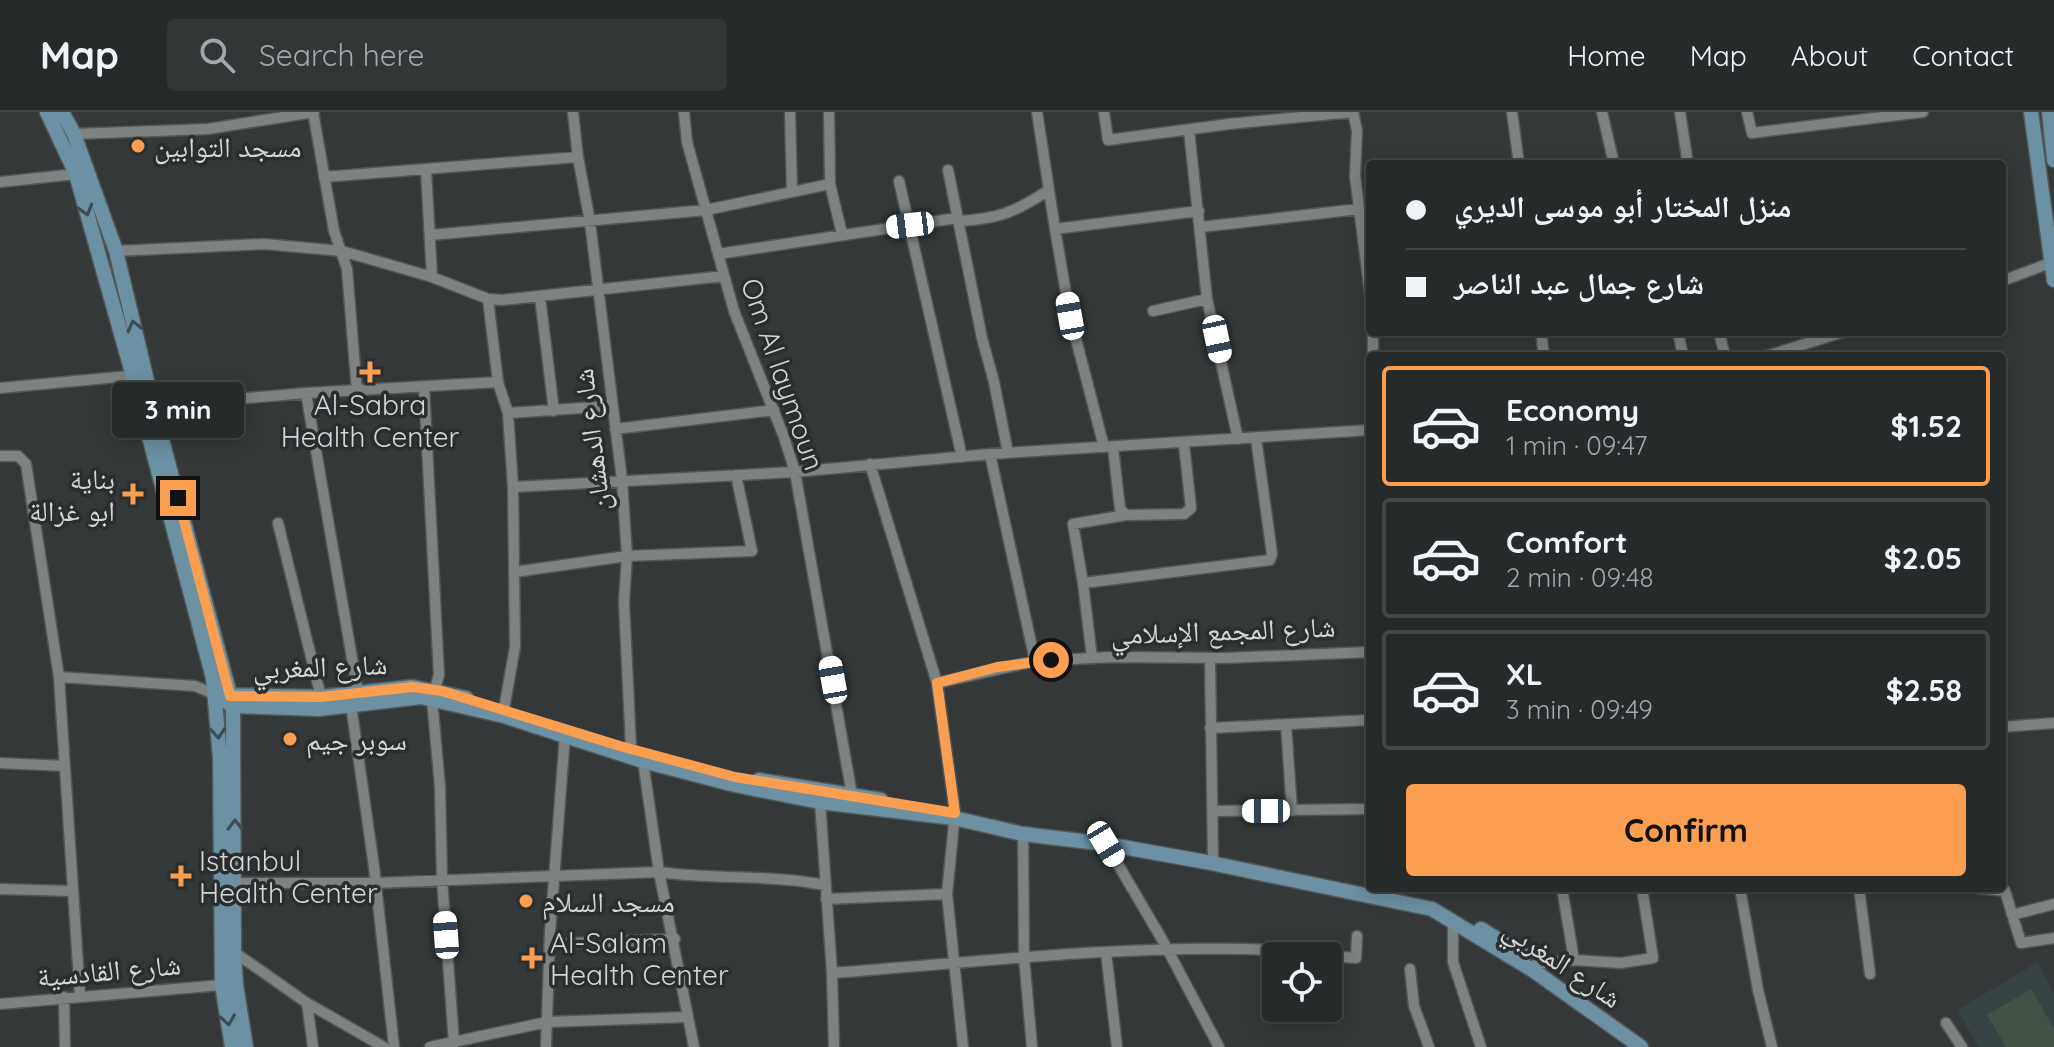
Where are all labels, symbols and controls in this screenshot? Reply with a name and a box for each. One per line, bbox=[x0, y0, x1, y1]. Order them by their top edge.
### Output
search box bbox=[167, 19, 727, 91]
text: Map bbox=[40, 31, 119, 79]
icon: search bbox=[195, 33, 239, 77]
text: Search here bbox=[259, 36, 424, 74]
text: Home bbox=[1567, 38, 1646, 73]
text: Map bbox=[1690, 38, 1747, 73]
text: About bbox=[1791, 38, 1868, 73]
text: Contact bbox=[1912, 38, 2014, 73]
place label: مسجد التوابين bbox=[154, 129, 302, 165]
marker: مسجد التوابين bbox=[129, 137, 147, 155]
text: منزل المختار أبو موسى الديري bbox=[1454, 187, 1791, 225]
one-way arrow bbox=[77, 203, 93, 216]
car bbox=[885, 210, 935, 240]
text: شارع جمال عبد الناصر bbox=[1454, 264, 1704, 302]
street label: Om Al laymoun bbox=[734, 273, 832, 475]
car bbox=[1054, 290, 1086, 342]
car bbox=[1200, 313, 1234, 365]
one-way arrow bbox=[126, 320, 143, 334]
marker: Al-Sabra Health Center bbox=[359, 361, 381, 383]
street label: شارع الدهشان bbox=[565, 367, 618, 513]
callout: 3 min bbox=[112, 382, 244, 438]
place label: Al-Sabra Health Center bbox=[281, 387, 460, 454]
icon: car bbox=[1410, 390, 1482, 462]
text: Economy bbox=[1506, 391, 1639, 429]
text: 3 min bbox=[145, 393, 211, 426]
text: $1.52 bbox=[1891, 407, 1962, 445]
text: 1 min · 09:47 bbox=[1506, 429, 1647, 462]
place label: بناية ابو غزالة bbox=[29, 461, 115, 528]
route end bbox=[160, 480, 196, 516]
marker: بناية ابو غزالة bbox=[122, 483, 144, 505]
icon: car bbox=[1410, 522, 1482, 594]
text: Comfort bbox=[1506, 523, 1627, 561]
text: $2.05 bbox=[1884, 539, 1962, 577]
text: 2 min · 09:48 bbox=[1506, 561, 1654, 594]
street label: شارع المجمع الإسلامي bbox=[1110, 609, 1336, 658]
route start bbox=[1033, 642, 1069, 678]
street label: شارع المغربي bbox=[252, 646, 388, 692]
car bbox=[817, 654, 849, 706]
icon: car bbox=[1410, 654, 1482, 726]
text: XL bbox=[1506, 655, 1543, 693]
text: $2.58 bbox=[1886, 671, 1962, 709]
text: 3 min · 09:49 bbox=[1506, 693, 1653, 726]
place label: سوبر جيم bbox=[306, 722, 407, 759]
one-way arrow bbox=[210, 727, 227, 740]
marker: سوبر جيم bbox=[281, 730, 299, 748]
button: Confirm bbox=[1406, 784, 1966, 876]
car bbox=[1242, 799, 1290, 823]
car bbox=[1083, 817, 1129, 871]
one-way arrow bbox=[226, 818, 244, 831]
place label: Istanbul Health Center bbox=[199, 843, 378, 910]
marker: Istanbul Health Center bbox=[170, 865, 192, 887]
place label: مسجد السلام bbox=[542, 884, 675, 921]
marker: مسجد السلام bbox=[517, 892, 535, 910]
car bbox=[432, 910, 460, 960]
street label: شارع المغربي bbox=[1494, 911, 1629, 1020]
place label: Al-Salam Health Center bbox=[550, 925, 729, 992]
map controls bbox=[1262, 942, 1342, 1022]
button: locate bbox=[1262, 942, 1342, 1022]
street label: شارع القادسية bbox=[36, 946, 182, 995]
marker: Al-Salam Health Center bbox=[521, 947, 543, 969]
one-way arrow bbox=[219, 1013, 236, 1027]

